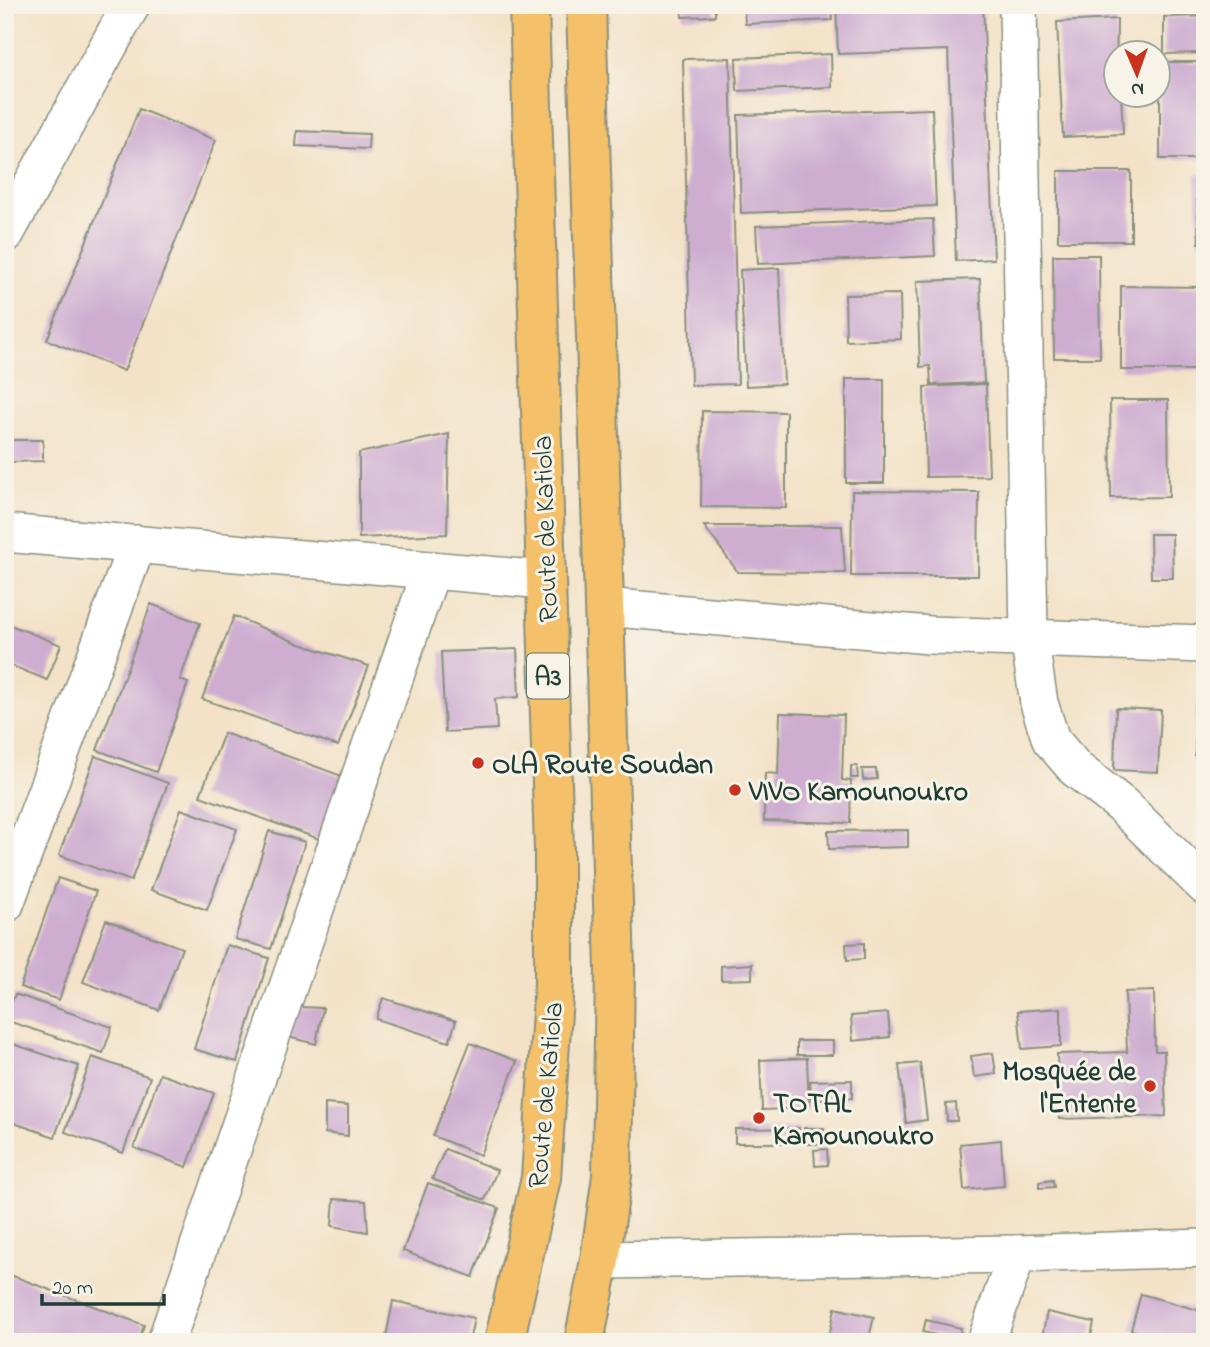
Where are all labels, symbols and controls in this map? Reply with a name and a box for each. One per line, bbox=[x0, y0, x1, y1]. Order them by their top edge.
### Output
north arrow bbox=[1102, 38, 1172, 108]
text: N bbox=[1130, 75, 1144, 102]
street label: Route de Katiola bbox=[524, 435, 571, 623]
road number: A3 bbox=[527, 654, 569, 698]
place label: OLA Route Soudan bbox=[492, 746, 713, 787]
marker: OLA Route Soudan bbox=[470, 755, 486, 771]
place label: VIVO Kamounoukro bbox=[748, 773, 968, 814]
marker: VIVO Kamounoukro bbox=[727, 782, 743, 798]
street label: Route de Katiola bbox=[519, 1000, 576, 1190]
place label: Mosquée de l'Entente bbox=[1002, 1053, 1137, 1126]
marker: Mosquée de l'Entente bbox=[1142, 1078, 1158, 1094]
place label: TOTAL Kamounoukro bbox=[773, 1085, 934, 1158]
marker: TOTAL Kamounoukro bbox=[751, 1110, 767, 1126]
scale bar bbox=[42, 1263, 164, 1307]
text: 20 m bbox=[52, 1274, 93, 1304]

